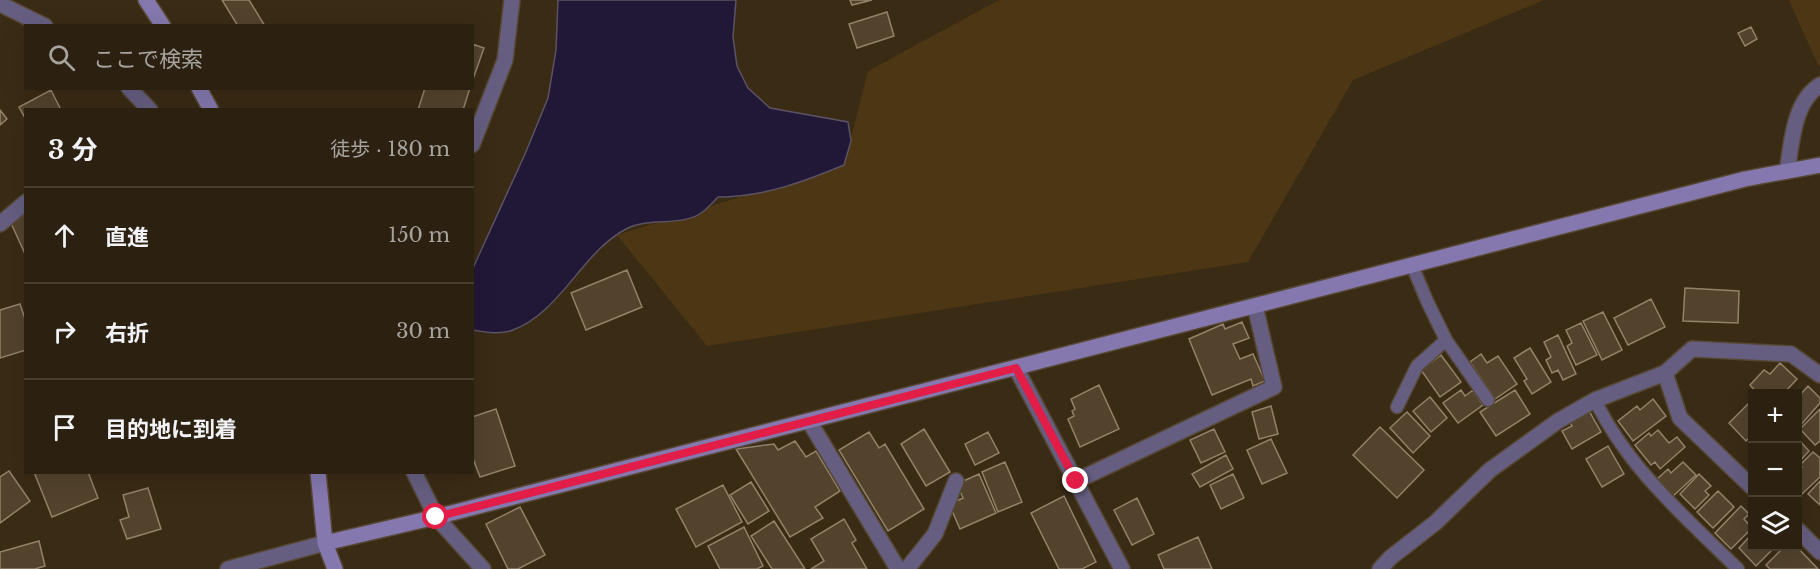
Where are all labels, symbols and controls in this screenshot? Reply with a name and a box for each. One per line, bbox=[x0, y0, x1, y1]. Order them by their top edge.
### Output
search box bbox=[24, 24, 474, 90]
icon: search bbox=[45, 41, 78, 74]
text: ここで検索 bbox=[93, 46, 203, 73]
text: 3 分 bbox=[48, 134, 97, 166]
text: 徒歩 · 180 m bbox=[330, 137, 450, 161]
icon: ahead bbox=[48, 219, 81, 252]
text: 150 m bbox=[388, 223, 450, 247]
text: 直進 bbox=[105, 224, 149, 251]
icon: right bbox=[48, 315, 81, 348]
text: 30 m bbox=[396, 319, 450, 343]
text: 右折 bbox=[105, 320, 149, 347]
map controls bbox=[1748, 389, 1802, 551]
button: + bbox=[1748, 389, 1802, 443]
icon: arrive bbox=[48, 411, 81, 444]
text: 目的地に到着 bbox=[105, 416, 237, 443]
button: − bbox=[1748, 443, 1802, 497]
route end bbox=[1062, 467, 1088, 493]
button: layers bbox=[1748, 497, 1802, 551]
route start bbox=[422, 503, 448, 529]

